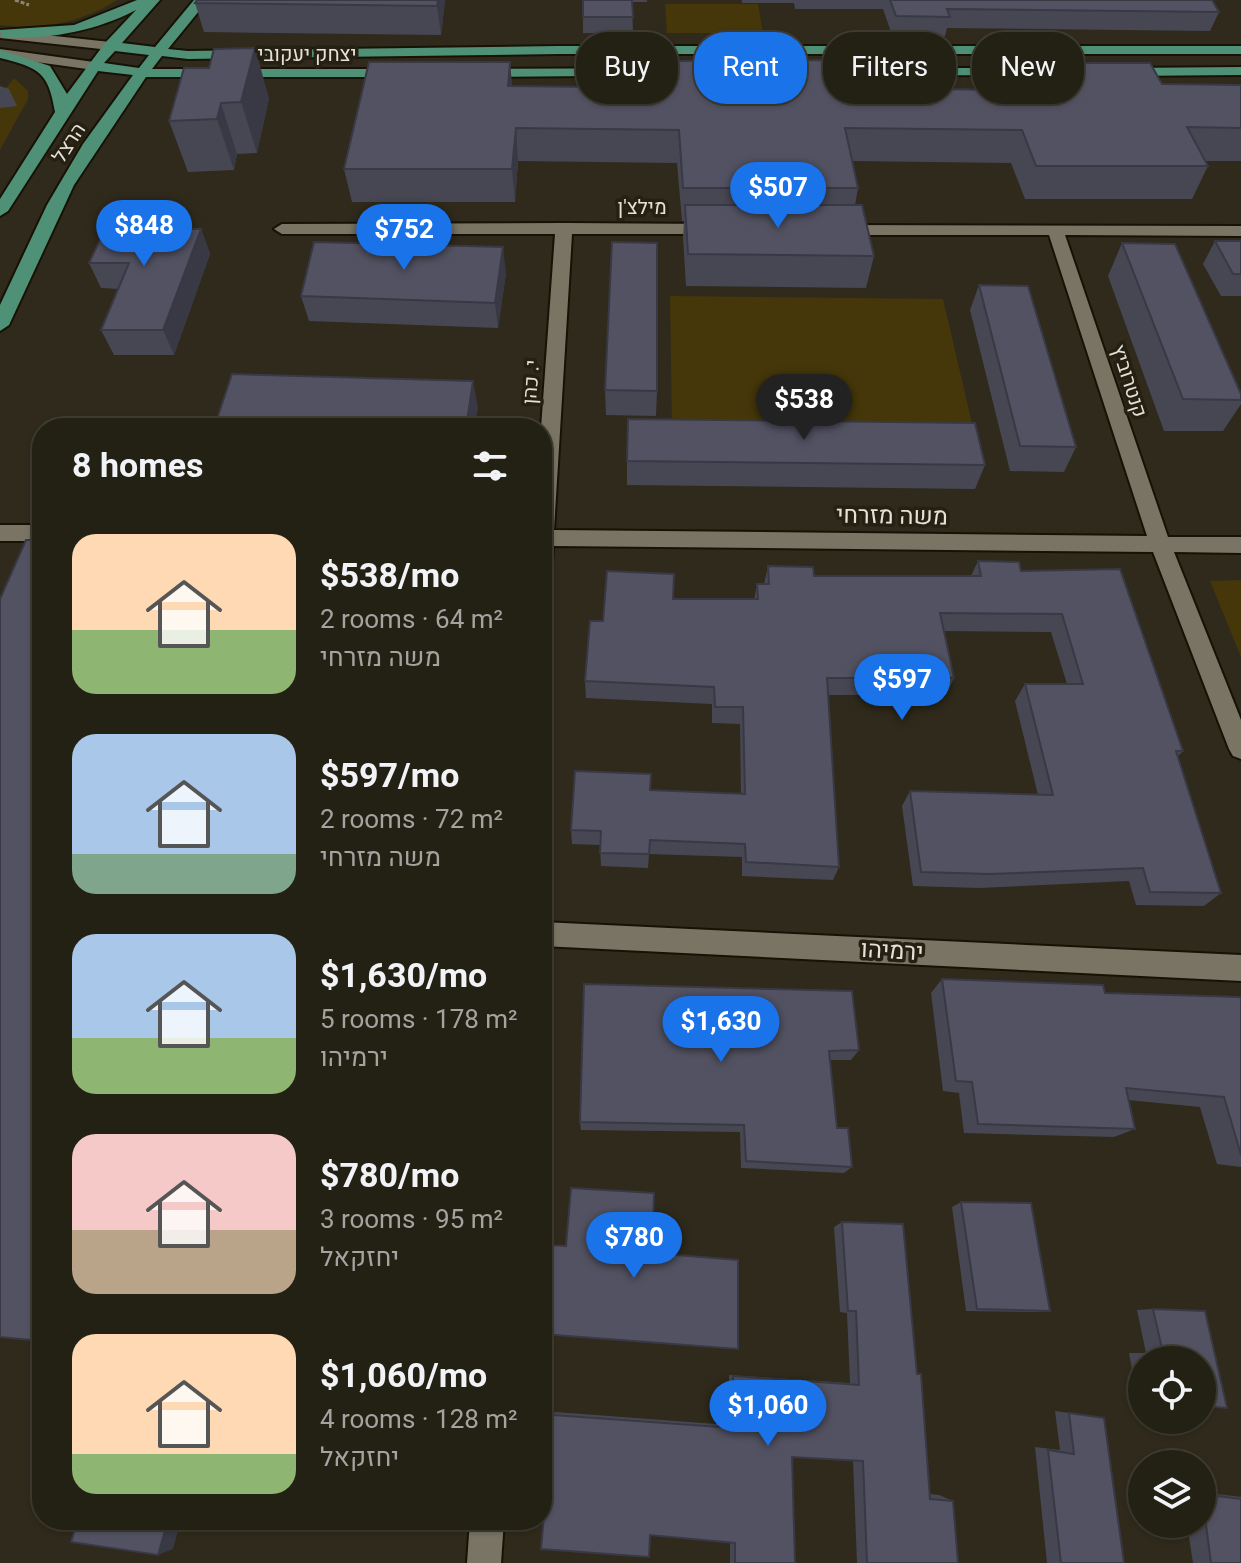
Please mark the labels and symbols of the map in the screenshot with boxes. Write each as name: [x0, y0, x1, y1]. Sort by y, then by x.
street label: יצחק יעקובי: [257, 40, 357, 69]
street label: הרצל: [45, 117, 93, 169]
pin: $507: [731, 162, 825, 230]
street label: מילצ'ן: [617, 193, 667, 222]
pin: $848: [97, 200, 191, 268]
pin: $752: [357, 204, 451, 272]
street label: קנטרוביץ: [1104, 341, 1154, 421]
street label: י. כהן: [515, 359, 547, 405]
pin: $538: [757, 374, 851, 442]
street label: משה מזרחי: [836, 498, 948, 534]
pin: $597: [855, 654, 949, 722]
street label: ירמיהו: [860, 932, 924, 970]
pin: $1,630: [656, 996, 786, 1064]
pin: $780: [587, 1212, 681, 1280]
pin: $1,060: [703, 1380, 833, 1448]

